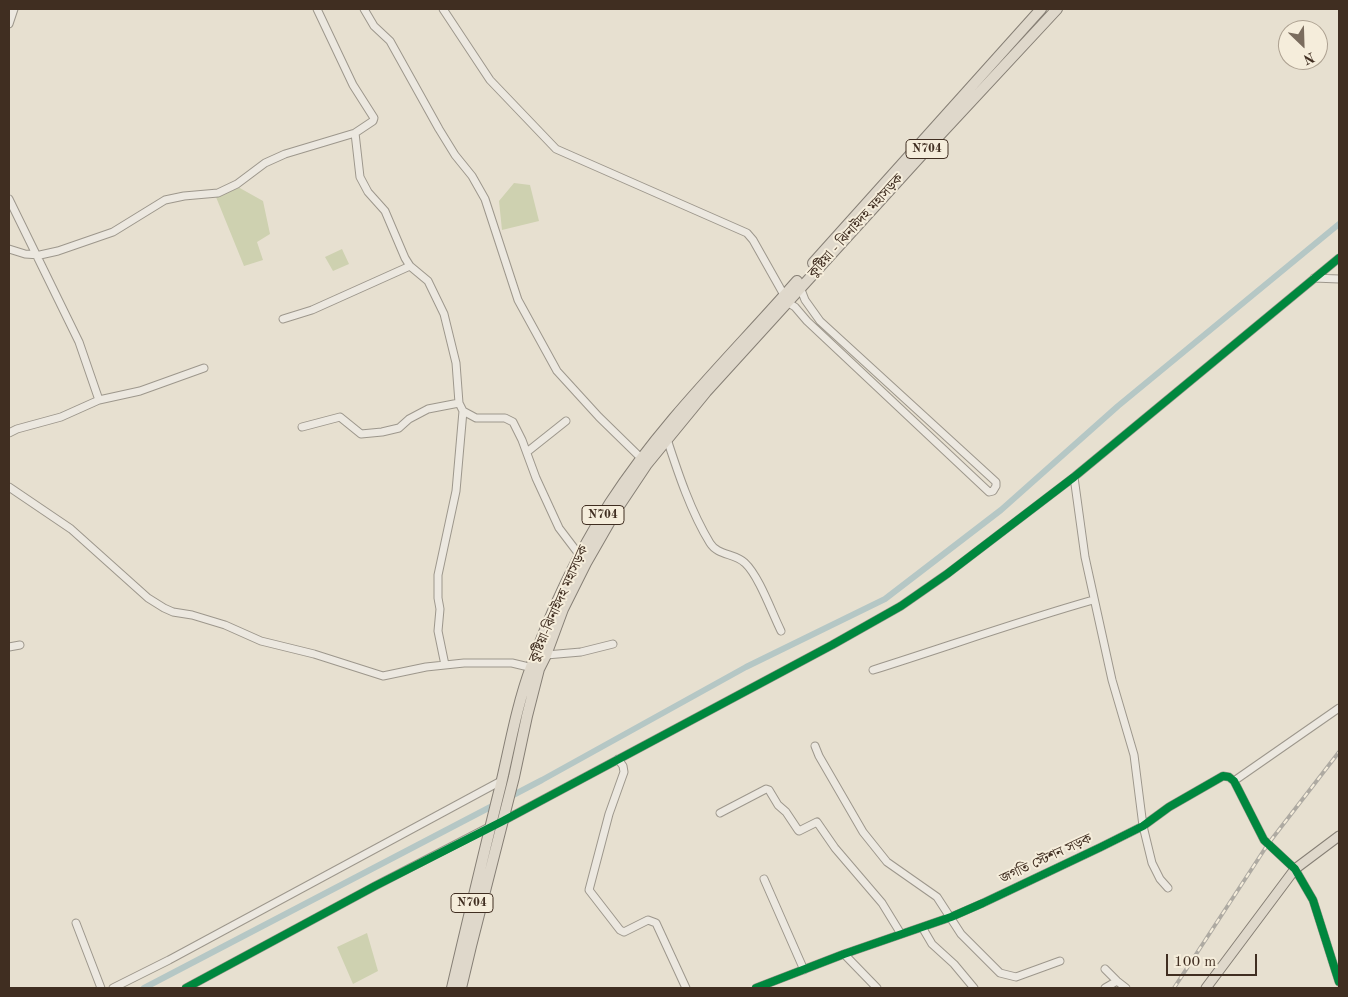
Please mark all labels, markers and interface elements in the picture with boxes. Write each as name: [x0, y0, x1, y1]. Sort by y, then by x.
north arrow: [1278, 20, 1328, 70]
text: N: [1301, 49, 1316, 66]
road number: N704: [906, 140, 948, 158]
street label: কুষ্টিয়া - ঝিনাইদহ মহাসড়ক: [805, 171, 907, 281]
road number: N704: [582, 506, 624, 524]
street label: কুষ্টিয়া-ঝিনাইদহ মহাসড়ক: [526, 543, 592, 665]
street label: জগতি স্টেশন সড়ক: [997, 830, 1095, 888]
road number: N704: [451, 894, 493, 912]
scale bar: [1168, 944, 1259, 976]
text: 100 m: [1174, 955, 1216, 970]

